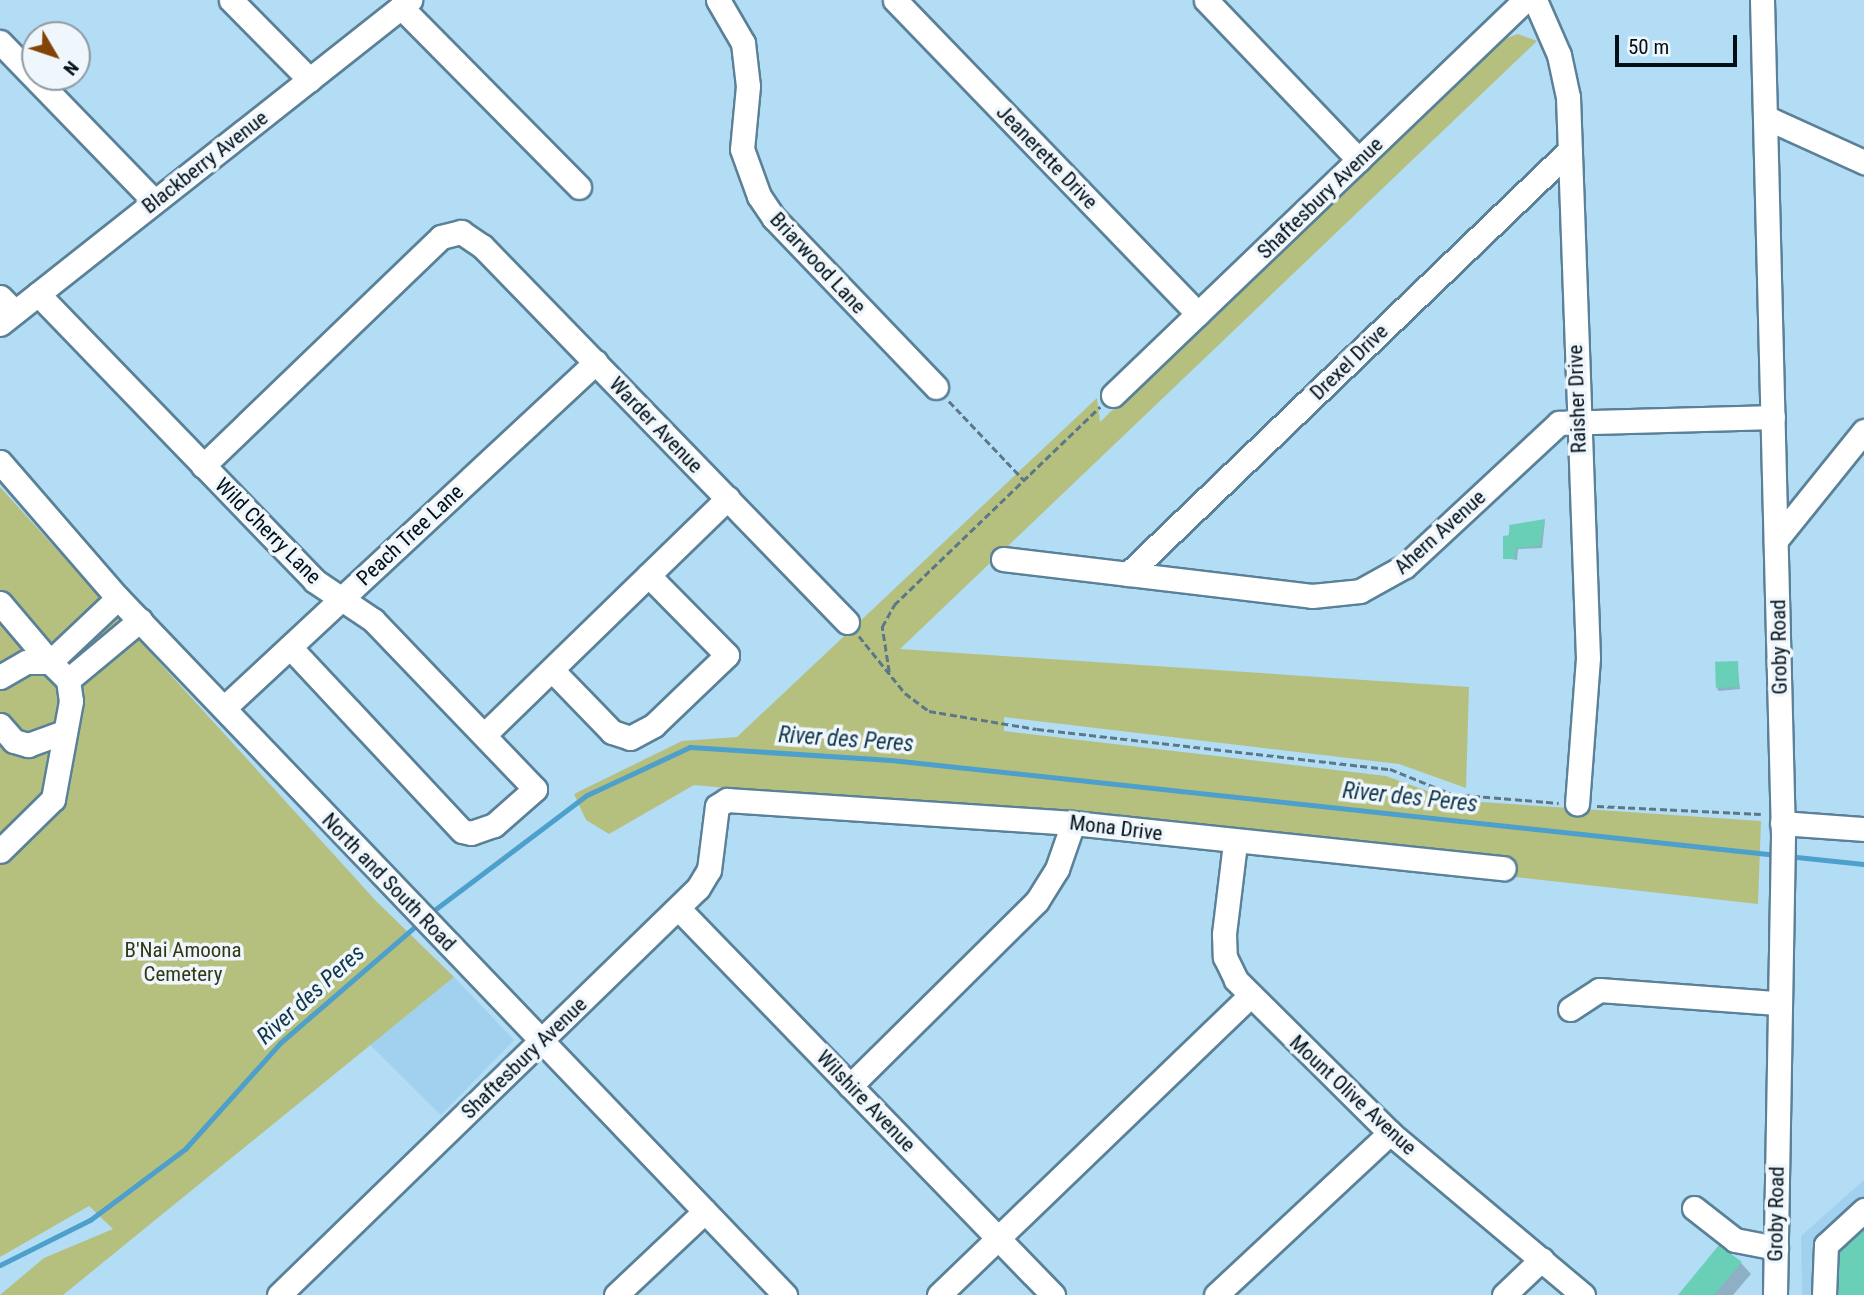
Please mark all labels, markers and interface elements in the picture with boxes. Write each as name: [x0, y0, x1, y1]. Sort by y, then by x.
north arrow: [21, 21, 91, 91]
scale bar: [1619, 21, 1742, 65]
text: 50 m: [1628, 35, 1669, 59]
text: N: [59, 57, 84, 80]
street label: Jeanerette Drive: [991, 100, 1103, 214]
street label: Blackberry Avenue: [137, 105, 273, 219]
street label: Shaftesbury Avenue: [1252, 132, 1388, 264]
street label: Briarwood Lane: [765, 207, 871, 319]
street label: Drexel Drive: [1305, 319, 1393, 405]
street label: Raisher Drive: [1563, 344, 1591, 454]
street label: Warder Avenue: [604, 372, 708, 478]
street label: Wild Cherry Lane: [210, 473, 326, 589]
street label: Peach Tree Lane: [351, 479, 469, 591]
street label: Ahern Avenue: [1389, 485, 1491, 579]
street label: Groby Road: [1766, 599, 1792, 695]
water label: River des Peres: [777, 722, 915, 758]
water label: River des Peres: [1341, 777, 1479, 819]
street label: North and South Road: [317, 808, 461, 956]
street label: Mona Drive: [1068, 810, 1164, 846]
park label: B'Nai Amoona Cemetery: [124, 937, 242, 987]
water label: River des Peres: [251, 939, 371, 1051]
street label: Shaftesbury Avenue: [456, 992, 592, 1124]
street label: Mount Olive Avenue: [1284, 1030, 1422, 1160]
street label: Wilshire Avenue: [811, 1045, 921, 1157]
street label: Groby Road: [1763, 1166, 1789, 1262]

